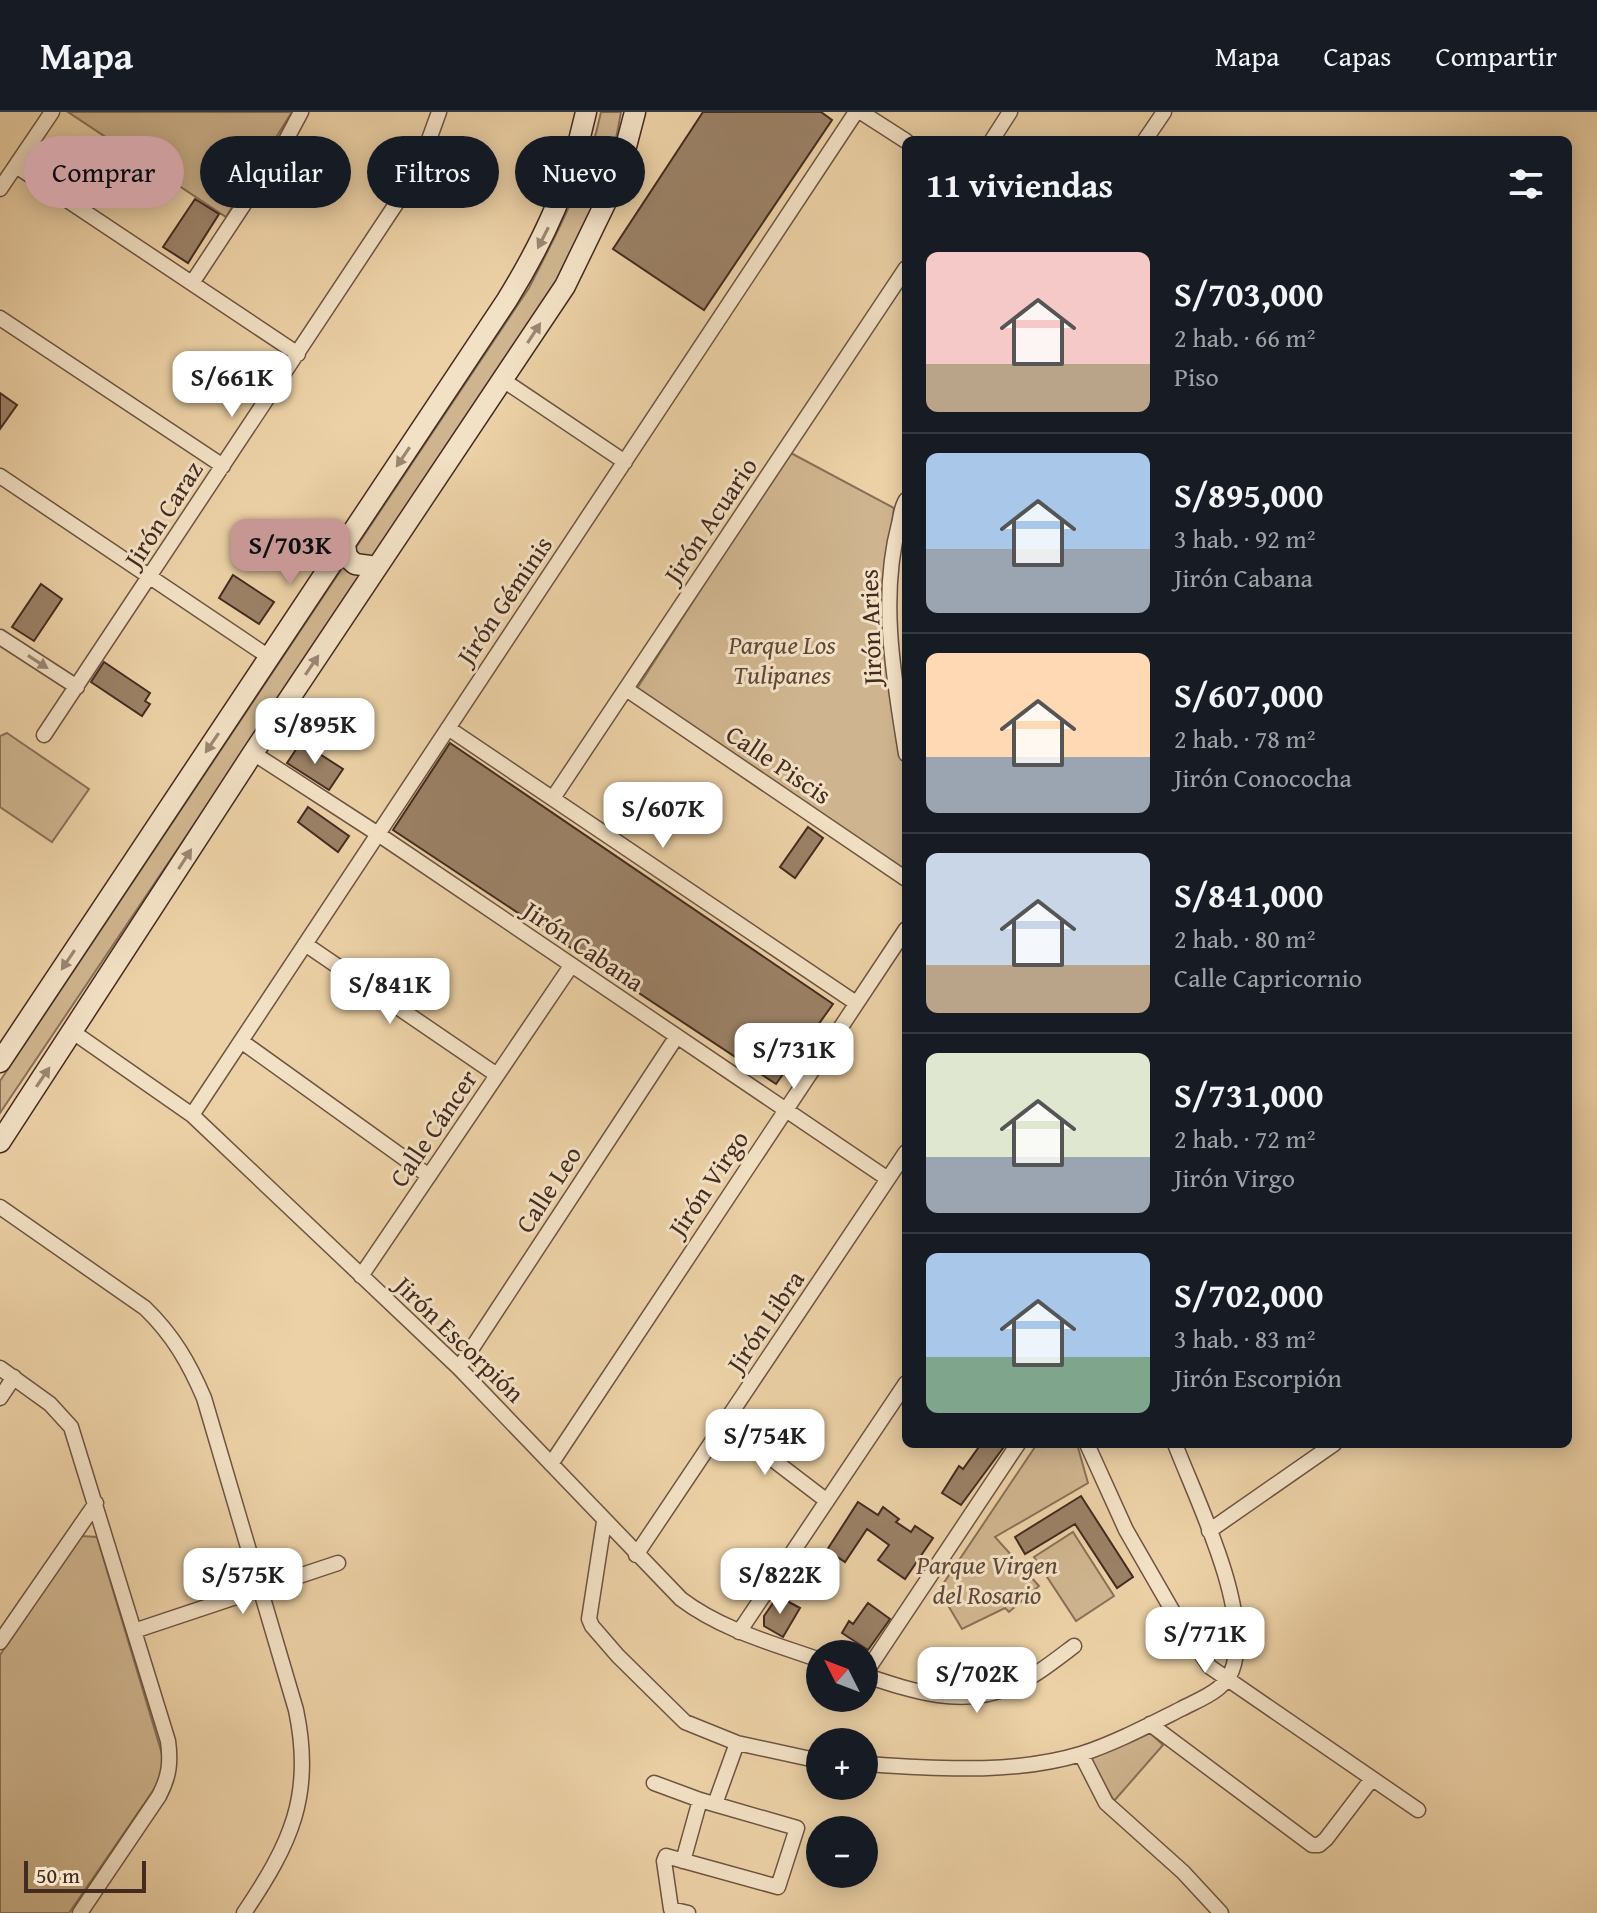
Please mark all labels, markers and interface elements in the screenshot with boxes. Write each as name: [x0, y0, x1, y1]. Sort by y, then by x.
text: Mapa: [40, 27, 133, 83]
text: Mapa: [1215, 35, 1280, 76]
text: Capas: [1324, 35, 1391, 76]
text: Compartir: [1435, 35, 1557, 76]
chip: Comprar: [24, 136, 184, 208]
chip: Alquilar: [200, 136, 351, 208]
chip: Filtros: [367, 136, 499, 208]
chip: Nuevo: [515, 136, 645, 208]
text: 11 viviendas: [926, 160, 1113, 209]
icon: filters: [1504, 162, 1548, 206]
one-way arrow: [536, 227, 549, 250]
text: S/703,000: [1174, 269, 1323, 318]
icon: home: [990, 284, 1086, 380]
text: 2 hab. · 66 m²: [1174, 318, 1315, 357]
one-way arrow: [527, 322, 541, 344]
pin: S/661K: [167, 351, 297, 419]
text: S/661K: [191, 357, 273, 396]
text: Piso: [1174, 357, 1219, 396]
one-way arrow: [396, 446, 410, 468]
street label: Jirón Acuario: [652, 449, 767, 593]
street label: Jirón Caraz: [112, 453, 212, 578]
text: S/895,000: [1174, 470, 1323, 519]
icon: home: [990, 485, 1086, 581]
pin: S/703K: [225, 519, 355, 587]
text: 3 hab. · 92 m²: [1174, 519, 1315, 558]
text: S/703K: [249, 525, 331, 564]
street label: Jirón Géminis: [445, 528, 562, 675]
text: Jirón Cabana: [1174, 558, 1313, 597]
street label: Jirón Aries: [848, 568, 892, 689]
park label: Parque Los Tulipanes: [727, 625, 836, 694]
one-way arrow: [28, 654, 49, 669]
one-way arrow: [304, 655, 319, 676]
text: S/607,000: [1174, 670, 1323, 719]
icon: home: [990, 685, 1086, 781]
pin: S/895K: [250, 698, 380, 766]
text: S/895K: [274, 704, 356, 743]
street label: Calle Piscis: [718, 714, 840, 814]
text: 2 hab. · 78 m²: [1174, 719, 1315, 758]
one-way arrow: [205, 732, 219, 754]
text: Jirón Conococha: [1174, 758, 1352, 797]
pin: S/607K: [598, 782, 728, 850]
text: S/607K: [622, 788, 704, 827]
one-way arrow: [177, 848, 191, 870]
text: S/841,000: [1174, 870, 1323, 919]
icon: home: [990, 885, 1086, 981]
street label: Jirón Cabana: [513, 889, 653, 1001]
text: 2 hab. · 80 m²: [1174, 919, 1315, 958]
one-way arrow: [61, 949, 76, 971]
pin: S/841K: [325, 958, 455, 1026]
text: Calle Capricornio: [1174, 958, 1362, 997]
text: S/841K: [349, 964, 431, 1003]
pin: S/731K: [729, 1023, 859, 1091]
text: S/731K: [753, 1029, 835, 1068]
street label: Calle Cáncer: [379, 1061, 487, 1195]
one-way arrow: [36, 1067, 51, 1088]
text: S/731,000: [1174, 1070, 1323, 1119]
icon: home: [990, 1085, 1086, 1181]
text: 2 hab. · 72 m²: [1174, 1119, 1315, 1158]
street label: Jirón Virgo: [656, 1122, 758, 1247]
street label: Calle Leo: [505, 1138, 591, 1240]
text: Jirón Virgo: [1174, 1158, 1295, 1197]
street label: Jirón Libra: [715, 1261, 814, 1382]
street label: Jirón Escorpión: [384, 1265, 534, 1412]
text: S/702,000: [1174, 1270, 1323, 1319]
icon: home: [990, 1285, 1086, 1381]
text: 3 hab. · 83 m²: [1174, 1319, 1315, 1358]
text: Jirón Escorpión: [1174, 1358, 1342, 1397]
pin: S/754K: [700, 1409, 830, 1477]
text: S/754K: [724, 1415, 806, 1454]
park label: Parque Virgen del Rosario: [915, 1545, 1058, 1614]
pin: S/575K: [178, 1548, 308, 1616]
pin: S/822K: [715, 1548, 845, 1616]
text: S/575K: [202, 1554, 284, 1593]
text: S/822K: [739, 1554, 821, 1593]
pin: S/771K: [1140, 1607, 1270, 1675]
text: S/771K: [1164, 1613, 1246, 1652]
north arrow: [806, 1640, 878, 1712]
map controls: [806, 1640, 878, 1888]
pin: S/702K: [912, 1647, 1042, 1715]
text: S/702K: [936, 1653, 1018, 1692]
button: +: [806, 1728, 878, 1800]
button: −: [806, 1816, 878, 1888]
scale bar: [24, 1857, 146, 1893]
text: 50 m: [36, 1859, 80, 1891]

